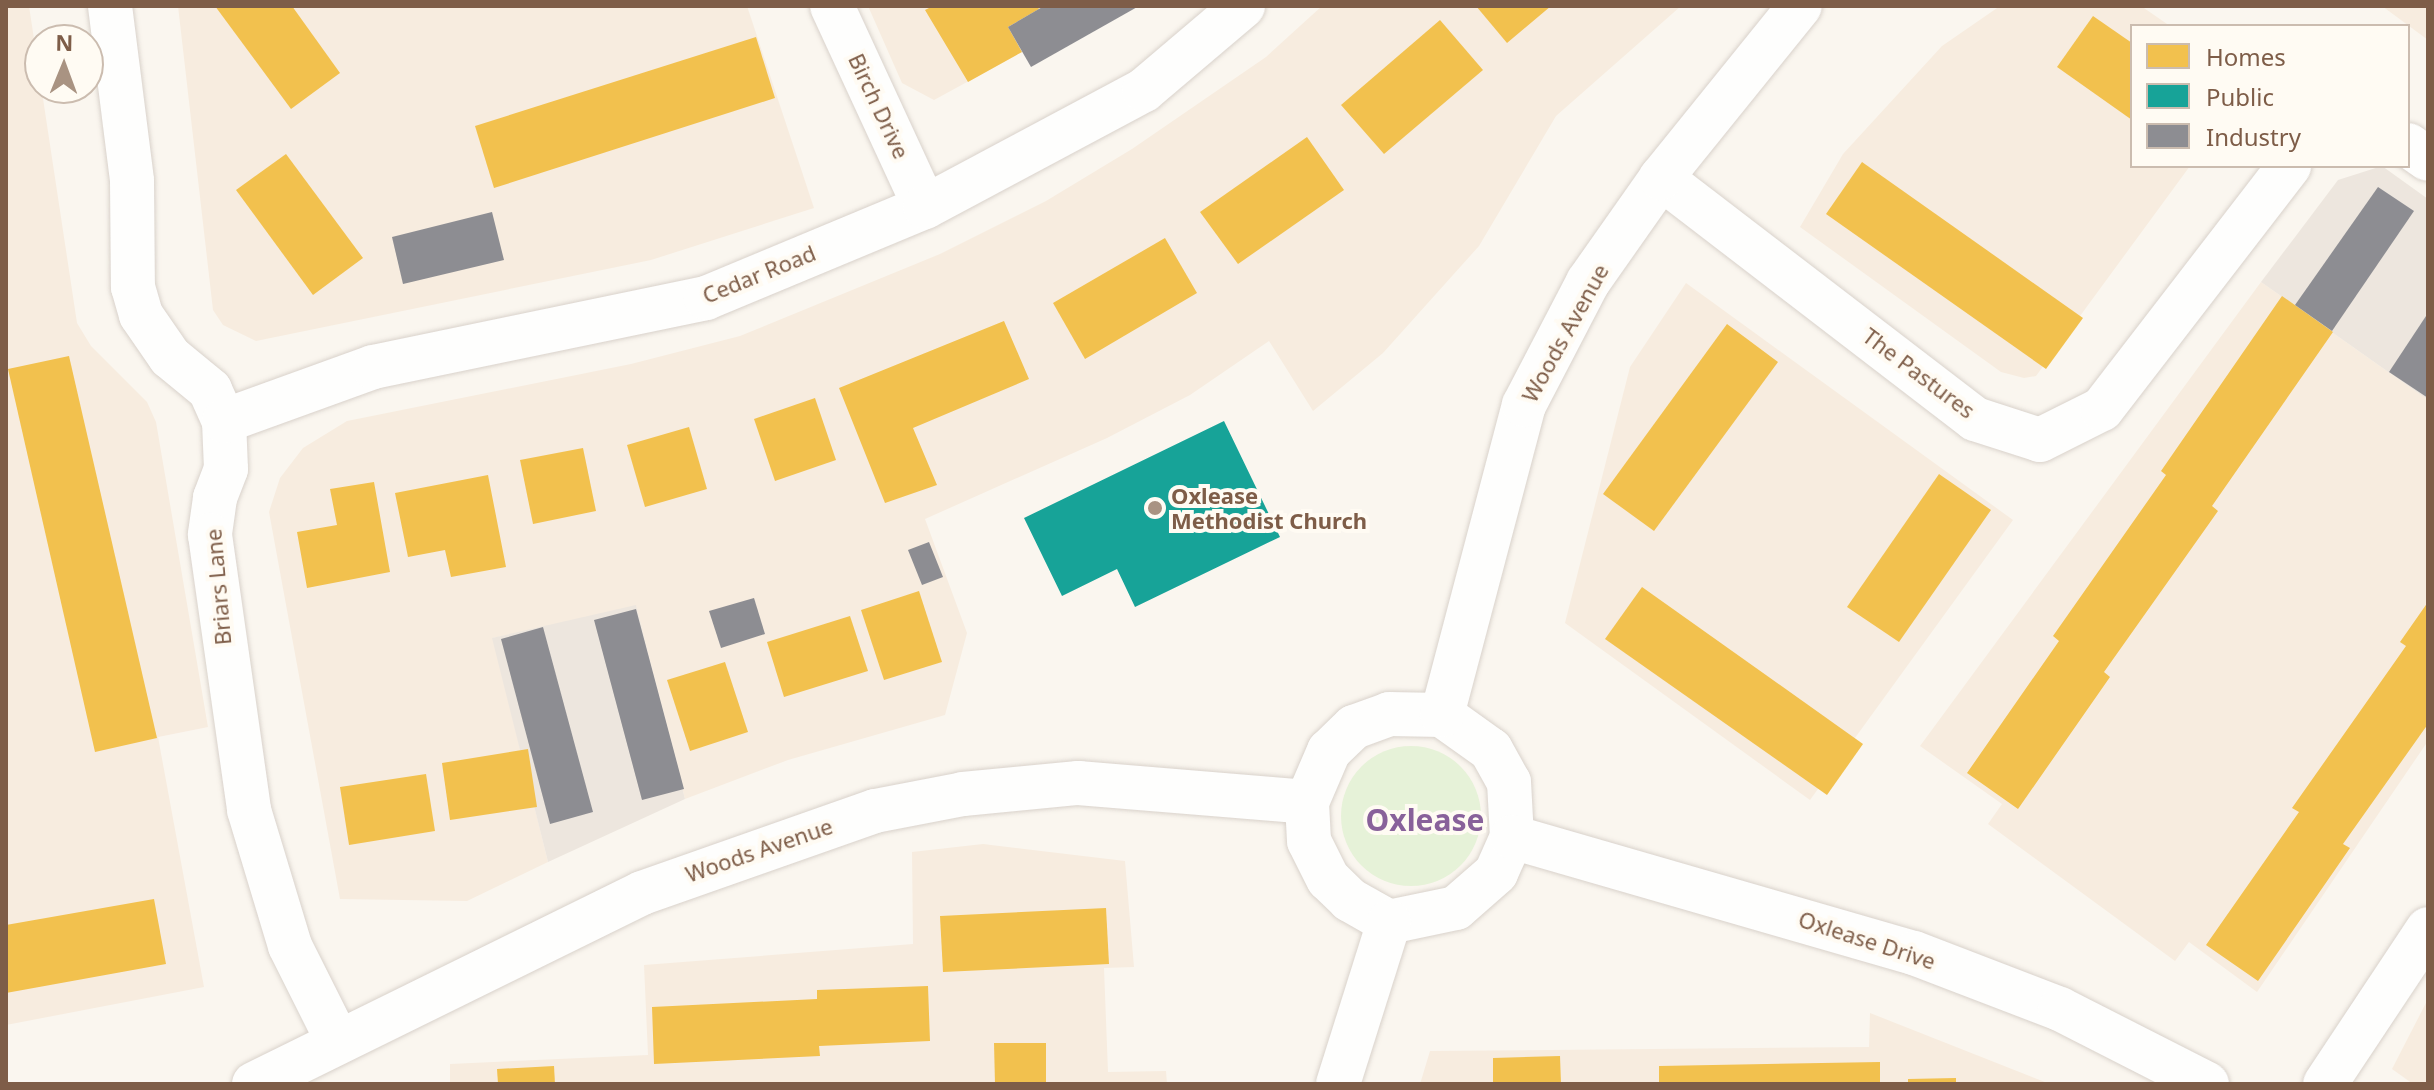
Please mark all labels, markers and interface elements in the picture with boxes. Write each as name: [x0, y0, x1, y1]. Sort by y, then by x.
north arrow: [24, 24, 104, 104]
legend: [2130, 24, 2410, 168]
text: N: [55, 27, 74, 57]
text: Homes: [2206, 40, 2286, 73]
street label: Birch Drive: [843, 49, 915, 163]
text: Public: [2206, 80, 2274, 113]
text: Industry: [2206, 120, 2301, 153]
street label: Cedar Road: [698, 239, 820, 309]
street label: Woods Avenue: [1516, 259, 1614, 407]
street label: The Pastures: [1858, 322, 1980, 424]
place label: Oxlease Methodist Church: [1171, 482, 1367, 534]
marker: Oxlease Methodist Church: [1146, 499, 1164, 517]
street label: Briars Lane: [200, 528, 236, 646]
district label: Oxlease: [1366, 802, 1484, 838]
street label: Woods Avenue: [682, 813, 836, 887]
street label: Oxlease Drive: [1795, 905, 1939, 975]

